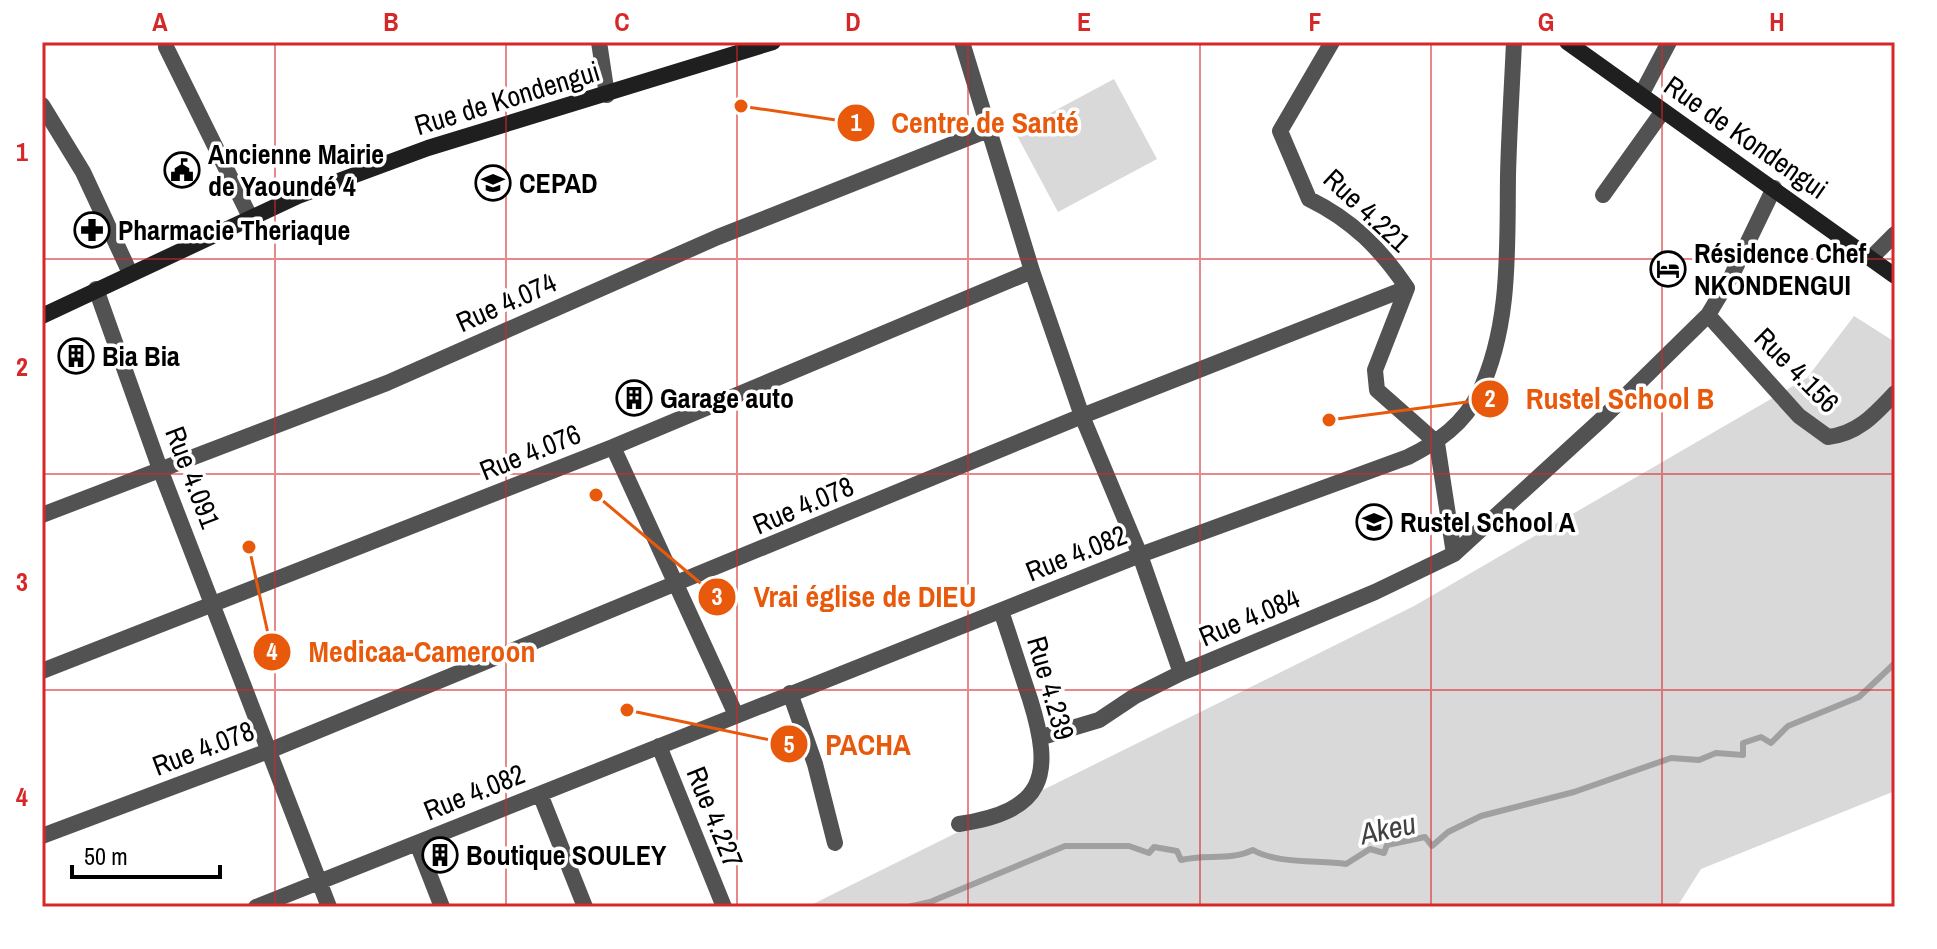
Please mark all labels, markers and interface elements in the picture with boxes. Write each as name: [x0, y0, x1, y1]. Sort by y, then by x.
text: A: [152, 4, 168, 39]
text: B: [383, 4, 399, 39]
text: C: [614, 4, 630, 39]
text: D: [845, 4, 861, 39]
text: E: [1077, 4, 1091, 39]
text: F: [1308, 4, 1322, 39]
text: G: [1538, 4, 1554, 39]
text: H: [1769, 4, 1785, 39]
street label: Rue de Kondengui: [410, 52, 604, 144]
street label: Rue de Kondengui: [1657, 67, 1835, 207]
callout: Centre de Santé: [836, 96, 1095, 150]
text: Centre de Santé: [891, 102, 1079, 142]
text: 1: [851, 106, 862, 138]
text: 1: [16, 134, 28, 169]
place label: Ancienne Mairie de Yaoundé 4: [208, 135, 384, 205]
public building icon: Ancienne Mairie de Yaoundé 4: [163, 151, 201, 189]
street label: Rue 4.221: [1315, 160, 1419, 260]
school or university icon: CEPAD: [474, 164, 512, 202]
place label: CEPAD: [519, 164, 598, 202]
pharmacy icon: Pharmacie Theriaque: [73, 211, 111, 249]
place label: Pharmacie Theriaque: [118, 211, 350, 249]
place label: Résidence Chef NKONDENGUI: [1694, 234, 1867, 304]
hotel icon: Résidence Chef NKONDENGUI: [1649, 250, 1687, 288]
street label: Rue 4.074: [450, 263, 562, 341]
street label: Rue 4.156: [1746, 319, 1848, 421]
building icon: Bia Bia: [57, 337, 95, 375]
place label: Bia Bia: [102, 337, 180, 375]
text: 2: [16, 349, 28, 384]
callout: Rustel School B: [1470, 372, 1730, 426]
text: Rustel School B: [1526, 378, 1714, 418]
building icon: Garage auto: [615, 379, 653, 417]
place label: Garage auto: [660, 379, 794, 417]
text: 2: [1485, 382, 1496, 414]
street label: Rue 4.076: [474, 415, 586, 489]
street label: Rue 4.091: [156, 421, 230, 533]
street label: Rue 4.078: [747, 467, 859, 543]
school or university icon: Rustel School A: [1355, 503, 1393, 541]
place label: Rustel School A: [1400, 503, 1576, 541]
street label: Rue 4.082: [1020, 516, 1132, 590]
text: 3: [16, 564, 28, 599]
callout: Vrai église de DIEU: [697, 570, 992, 624]
text: Vrai église de DIEU: [754, 576, 976, 616]
street label: Rue 4.084: [1193, 579, 1305, 655]
text: 3: [712, 580, 723, 612]
callout: Medicaa-Cameroon: [252, 625, 551, 679]
text: Medicaa-Cameroon: [309, 631, 535, 671]
street label: Rue 4.239: [1018, 632, 1084, 744]
text: 4: [267, 635, 278, 667]
street label: Rue 4.078: [147, 711, 259, 785]
callout: PACHA: [769, 717, 927, 771]
text: PACHA: [825, 724, 911, 764]
text: 5: [784, 728, 795, 760]
street label: Rue 4.082: [418, 755, 530, 829]
street label: Rue 4.227: [678, 761, 752, 873]
text: 4: [16, 779, 28, 814]
water label: Akeu: [1354, 803, 1420, 854]
scale bar: [72, 829, 220, 879]
building icon: Boutique SOULEY: [421, 836, 459, 874]
place label: Boutique SOULEY: [466, 836, 667, 874]
text: 50 m: [84, 840, 128, 872]

